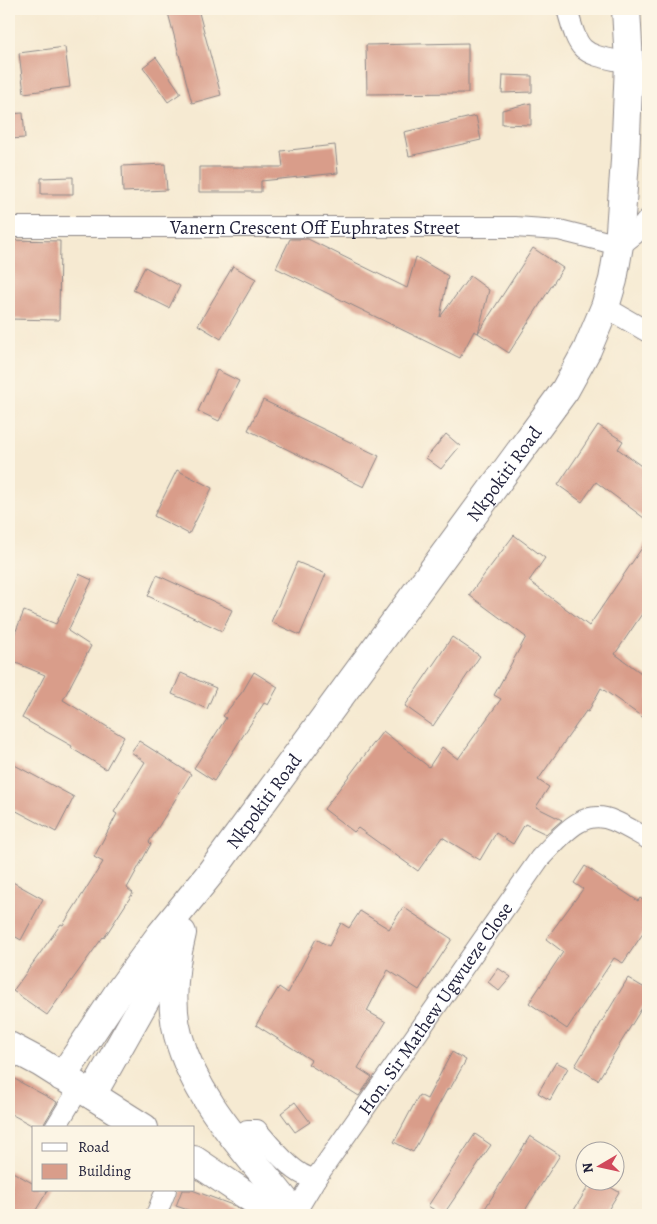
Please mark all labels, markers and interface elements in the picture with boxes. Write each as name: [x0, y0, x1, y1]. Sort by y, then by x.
street label: Vanern Crescent Off Euphrates Street: [169, 215, 460, 241]
street label: Nkpokiti Road: [461, 420, 549, 527]
street label: Nkpokiti Road: [220, 748, 308, 854]
street label: Hon. Sir Mathew Ugwueze Close: [352, 897, 519, 1120]
legend: [32, 1126, 195, 1192]
text: Road: [78, 1137, 110, 1157]
north arrow: [574, 1142, 624, 1192]
text: Building: [78, 1161, 131, 1181]
text: N: [577, 1161, 598, 1174]

